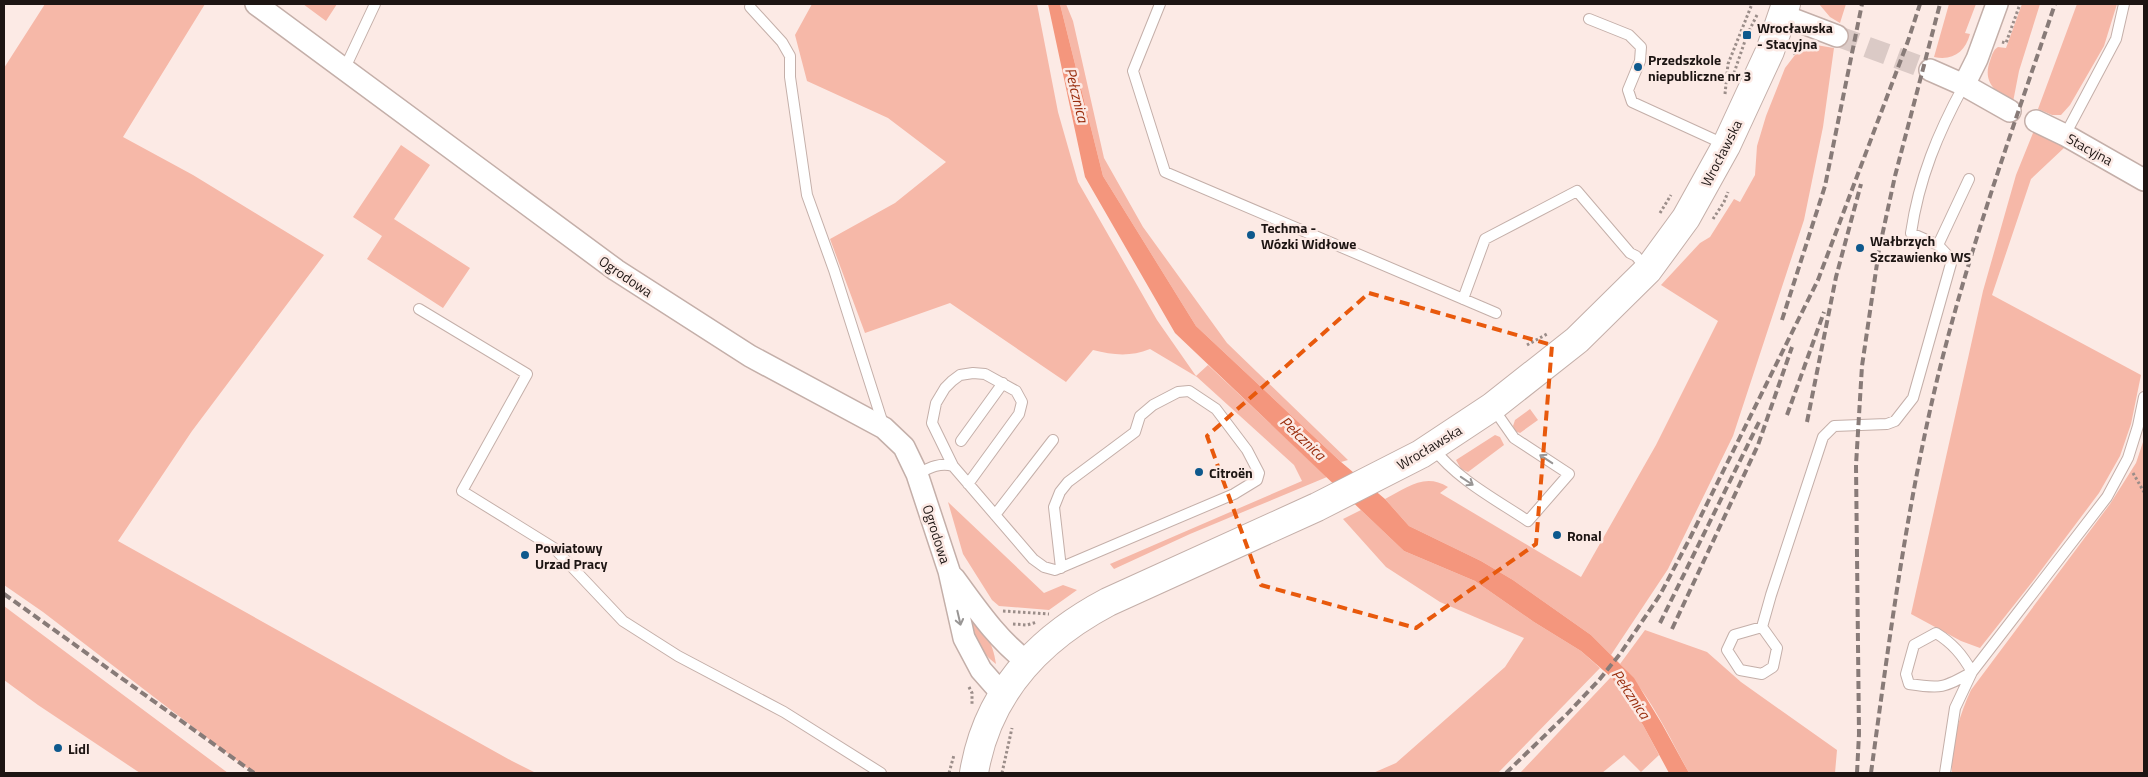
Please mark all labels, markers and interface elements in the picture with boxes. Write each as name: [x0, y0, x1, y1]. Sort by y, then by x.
place label: Wrocławska - Stacyjna: [1757, 17, 1833, 54]
marker: Wrocławska - Stacyjna: [1741, 29, 1753, 41]
place label: Przedszkole niepubliczne nr 3: [1648, 49, 1751, 86]
marker: Przedszkole niepubliczne nr 3: [1632, 61, 1644, 73]
water label: Pełcznica: [1059, 65, 1095, 126]
street label: Wrocławska: [1695, 116, 1747, 190]
street label: Stacyjna: [2063, 128, 2117, 170]
place label: Techma - Wózki Widłowe: [1261, 217, 1357, 254]
marker: Techma - Wózki Widłowe: [1245, 229, 1257, 241]
place label: Wałbrzych Szczawienko WS: [1870, 230, 1972, 267]
marker: Wałbrzych Szczawienko WS: [1854, 242, 1866, 254]
street label: Ogrodowa: [595, 250, 657, 302]
water label: Pełcznica: [1275, 411, 1332, 466]
street label: Wrocławska: [1392, 419, 1466, 475]
one-way arrow: [1540, 454, 1554, 464]
place label: Citroën: [1209, 462, 1253, 483]
marker: Citroën: [1193, 466, 1205, 478]
one-way arrow: [1460, 476, 1474, 486]
street label: Ogrodowa: [918, 502, 956, 566]
place label: Ronal: [1567, 525, 1602, 546]
marker: Ronal: [1551, 529, 1563, 541]
place label: Powiatowy Urzad Pracy: [535, 537, 607, 574]
marker: Powiatowy Urzad Pracy: [519, 549, 531, 561]
one-way arrow: [955, 610, 964, 626]
water label: Pełcznica: [1606, 665, 1657, 725]
place label: Lidl: [68, 738, 90, 759]
marker: Lidl: [52, 742, 64, 754]

